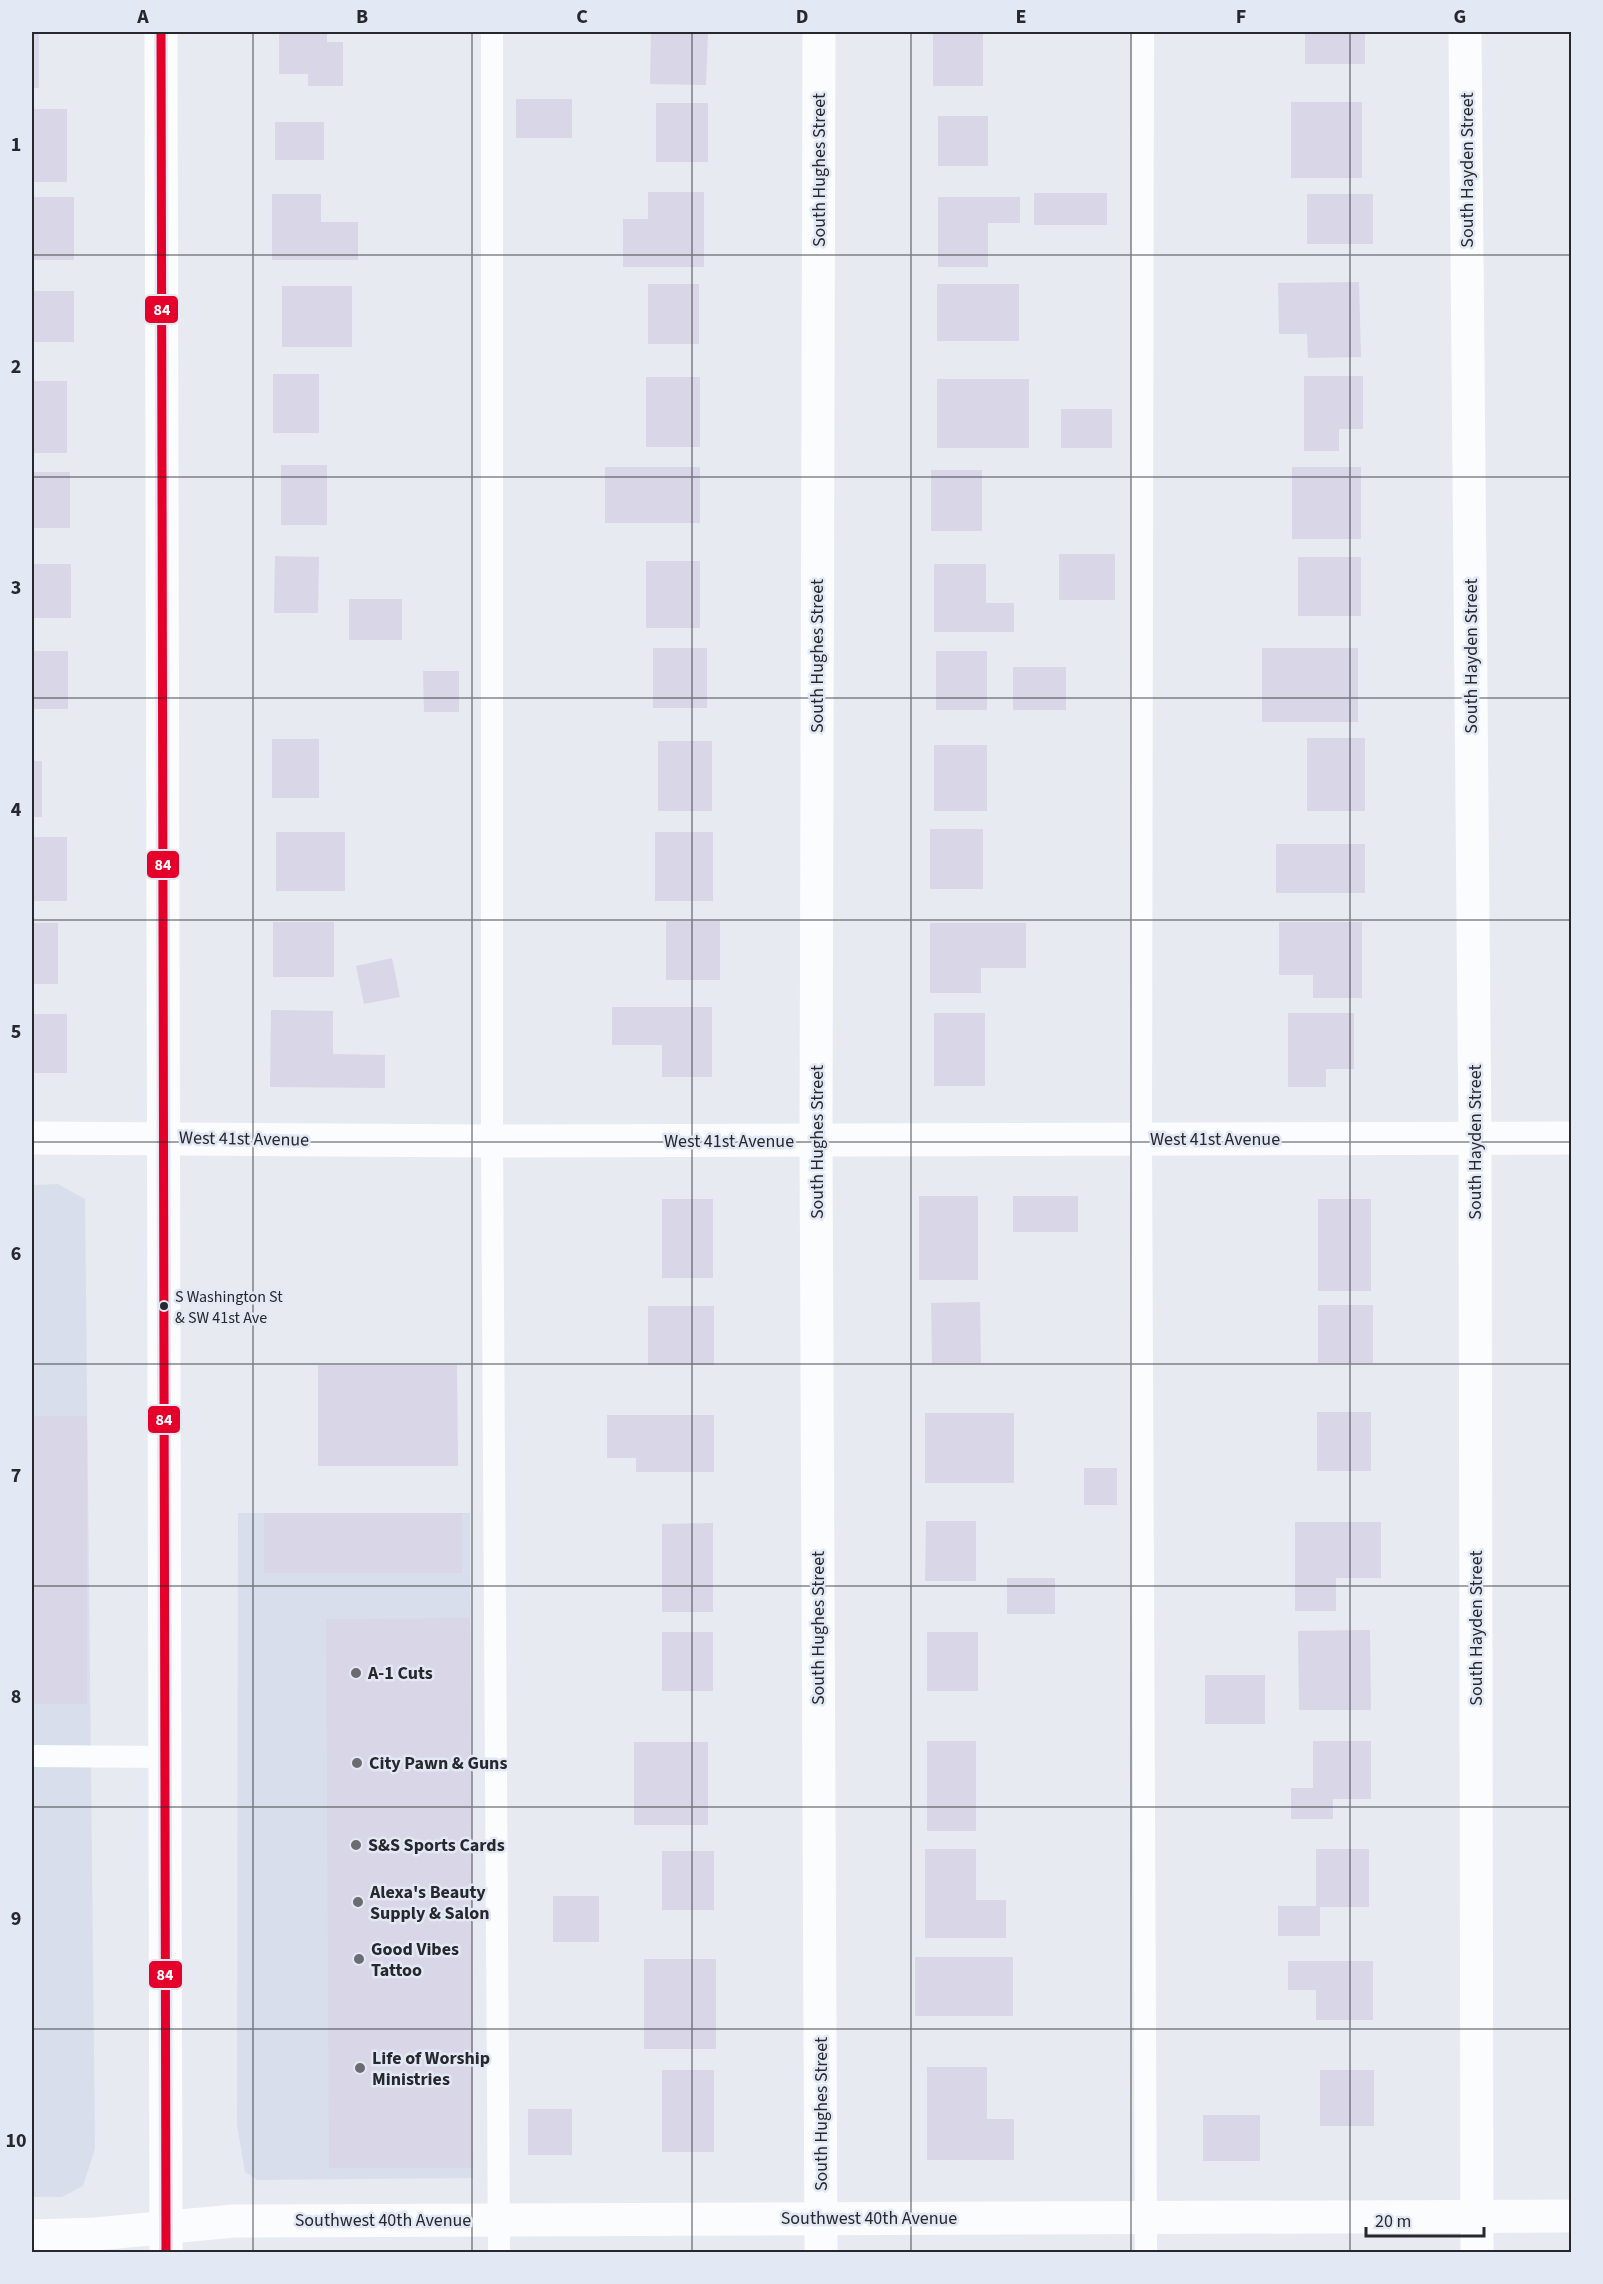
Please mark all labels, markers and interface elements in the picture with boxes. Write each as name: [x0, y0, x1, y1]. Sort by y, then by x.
text: A: [136, 3, 149, 31]
text: B: [356, 3, 368, 31]
text: C: [576, 3, 588, 31]
text: D: [796, 3, 808, 31]
text: E: [1016, 3, 1026, 31]
text: F: [1236, 3, 1246, 31]
text: G: [1454, 3, 1466, 31]
street label: South Hayden Street: [1455, 92, 1480, 248]
street label: South Hughes Street: [807, 93, 832, 247]
text: 1: [11, 131, 21, 159]
line badge: 84: [144, 295, 179, 324]
text: 84: [154, 299, 171, 321]
text: 2: [11, 353, 21, 381]
text: 3: [11, 574, 21, 602]
street label: South Hayden Street: [1459, 578, 1484, 734]
street label: South Hughes Street: [805, 579, 830, 733]
text: 4: [11, 796, 22, 824]
line badge: 84: [146, 850, 180, 879]
text: 84: [155, 854, 172, 876]
text: 5: [11, 1018, 21, 1046]
street label: South Hayden Street: [1463, 1064, 1488, 1220]
street label: South Hughes Street: [805, 1065, 830, 1219]
street label: West 41st Avenue: [179, 1125, 309, 1153]
street label: West 41st Avenue: [1150, 1127, 1280, 1152]
street label: West 41st Avenue: [664, 1129, 794, 1154]
text: 6: [11, 1240, 21, 1268]
place label: S Washington St & SW 41st Ave: [175, 1286, 283, 1329]
marker: S Washington St & SW 41st Ave: [158, 1300, 170, 1312]
line badge: 84: [147, 1405, 181, 1434]
text: 84: [156, 1409, 173, 1431]
text: 7: [11, 1462, 21, 1490]
street label: South Hayden Street: [1464, 1550, 1489, 1706]
street label: South Hughes Street: [806, 1551, 831, 1705]
place label: A-1 Cuts: [367, 1661, 433, 1686]
marker: A-1 Cuts: [349, 1666, 363, 1680]
text: 8: [11, 1683, 21, 1711]
place label: City Pawn & Guns: [369, 1751, 507, 1776]
marker: City Pawn & Guns: [350, 1756, 364, 1770]
place label: S&S Sports Cards: [368, 1833, 505, 1858]
marker: S&S Sports Cards: [349, 1838, 363, 1852]
place label: Alexa's Beauty Supply & Salon: [369, 1880, 490, 1926]
marker: Alexa's Beauty Supply & Salon: [351, 1895, 365, 1909]
text: 9: [11, 1905, 21, 1933]
place label: Good Vibes Tattoo: [371, 1937, 459, 1983]
marker: Good Vibes Tattoo: [352, 1952, 366, 1966]
line badge: 84: [148, 1960, 183, 1989]
text: 84: [157, 1964, 174, 1986]
street label: South Hughes Street: [809, 2037, 834, 2191]
place label: Life of Worship Ministries: [372, 2046, 490, 2092]
marker: Life of Worship Ministries: [353, 2061, 367, 2075]
text: 10: [5, 2127, 27, 2155]
scale bar: [1366, 2200, 1484, 2238]
street label: Southwest 40th Avenue: [781, 2206, 957, 2231]
street label: Southwest 40th Avenue: [295, 2208, 471, 2233]
text: 20 m: [1375, 2209, 1411, 2234]

